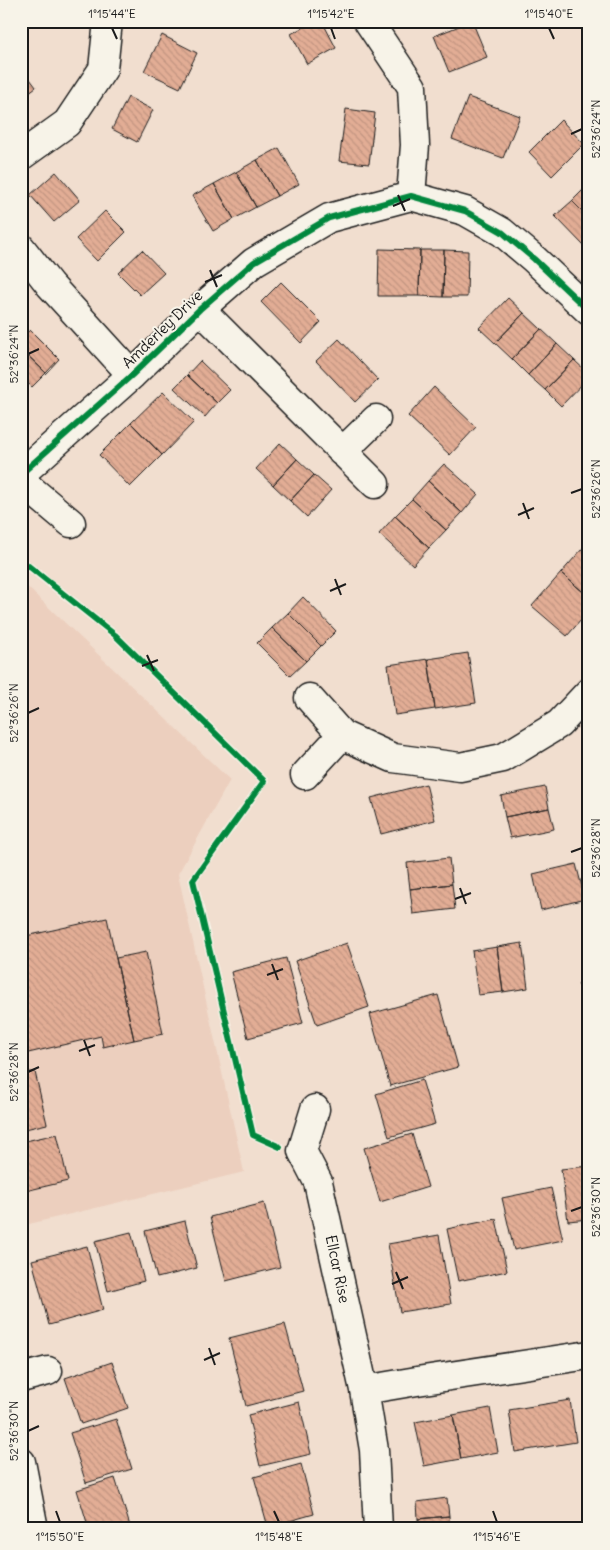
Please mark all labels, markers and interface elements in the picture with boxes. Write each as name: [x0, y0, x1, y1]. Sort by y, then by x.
text: 1°15'44"E: [88, 6, 136, 21]
text: 1°15'42"E: [307, 6, 355, 21]
text: 1°15'40"E: [525, 6, 573, 21]
text: 52°36'24"N: [588, 99, 603, 159]
street label: Amderley Drive: [118, 286, 206, 372]
text: 52°36'24"N: [6, 324, 21, 384]
text: 52°36'26"N: [588, 459, 603, 519]
text: 52°36'26"N: [6, 683, 21, 743]
text: 52°36'28"N: [588, 818, 603, 878]
text: 52°36'28"N: [6, 1042, 21, 1102]
text: 52°36'30"N: [588, 1177, 603, 1237]
street label: Ellcar Rise: [322, 1233, 354, 1305]
text: 52°36'30"N: [6, 1401, 21, 1461]
text: 1°15'50"E: [36, 1529, 84, 1544]
text: 1°15'48"E: [255, 1529, 303, 1544]
text: 1°15'46"E: [473, 1529, 521, 1544]

